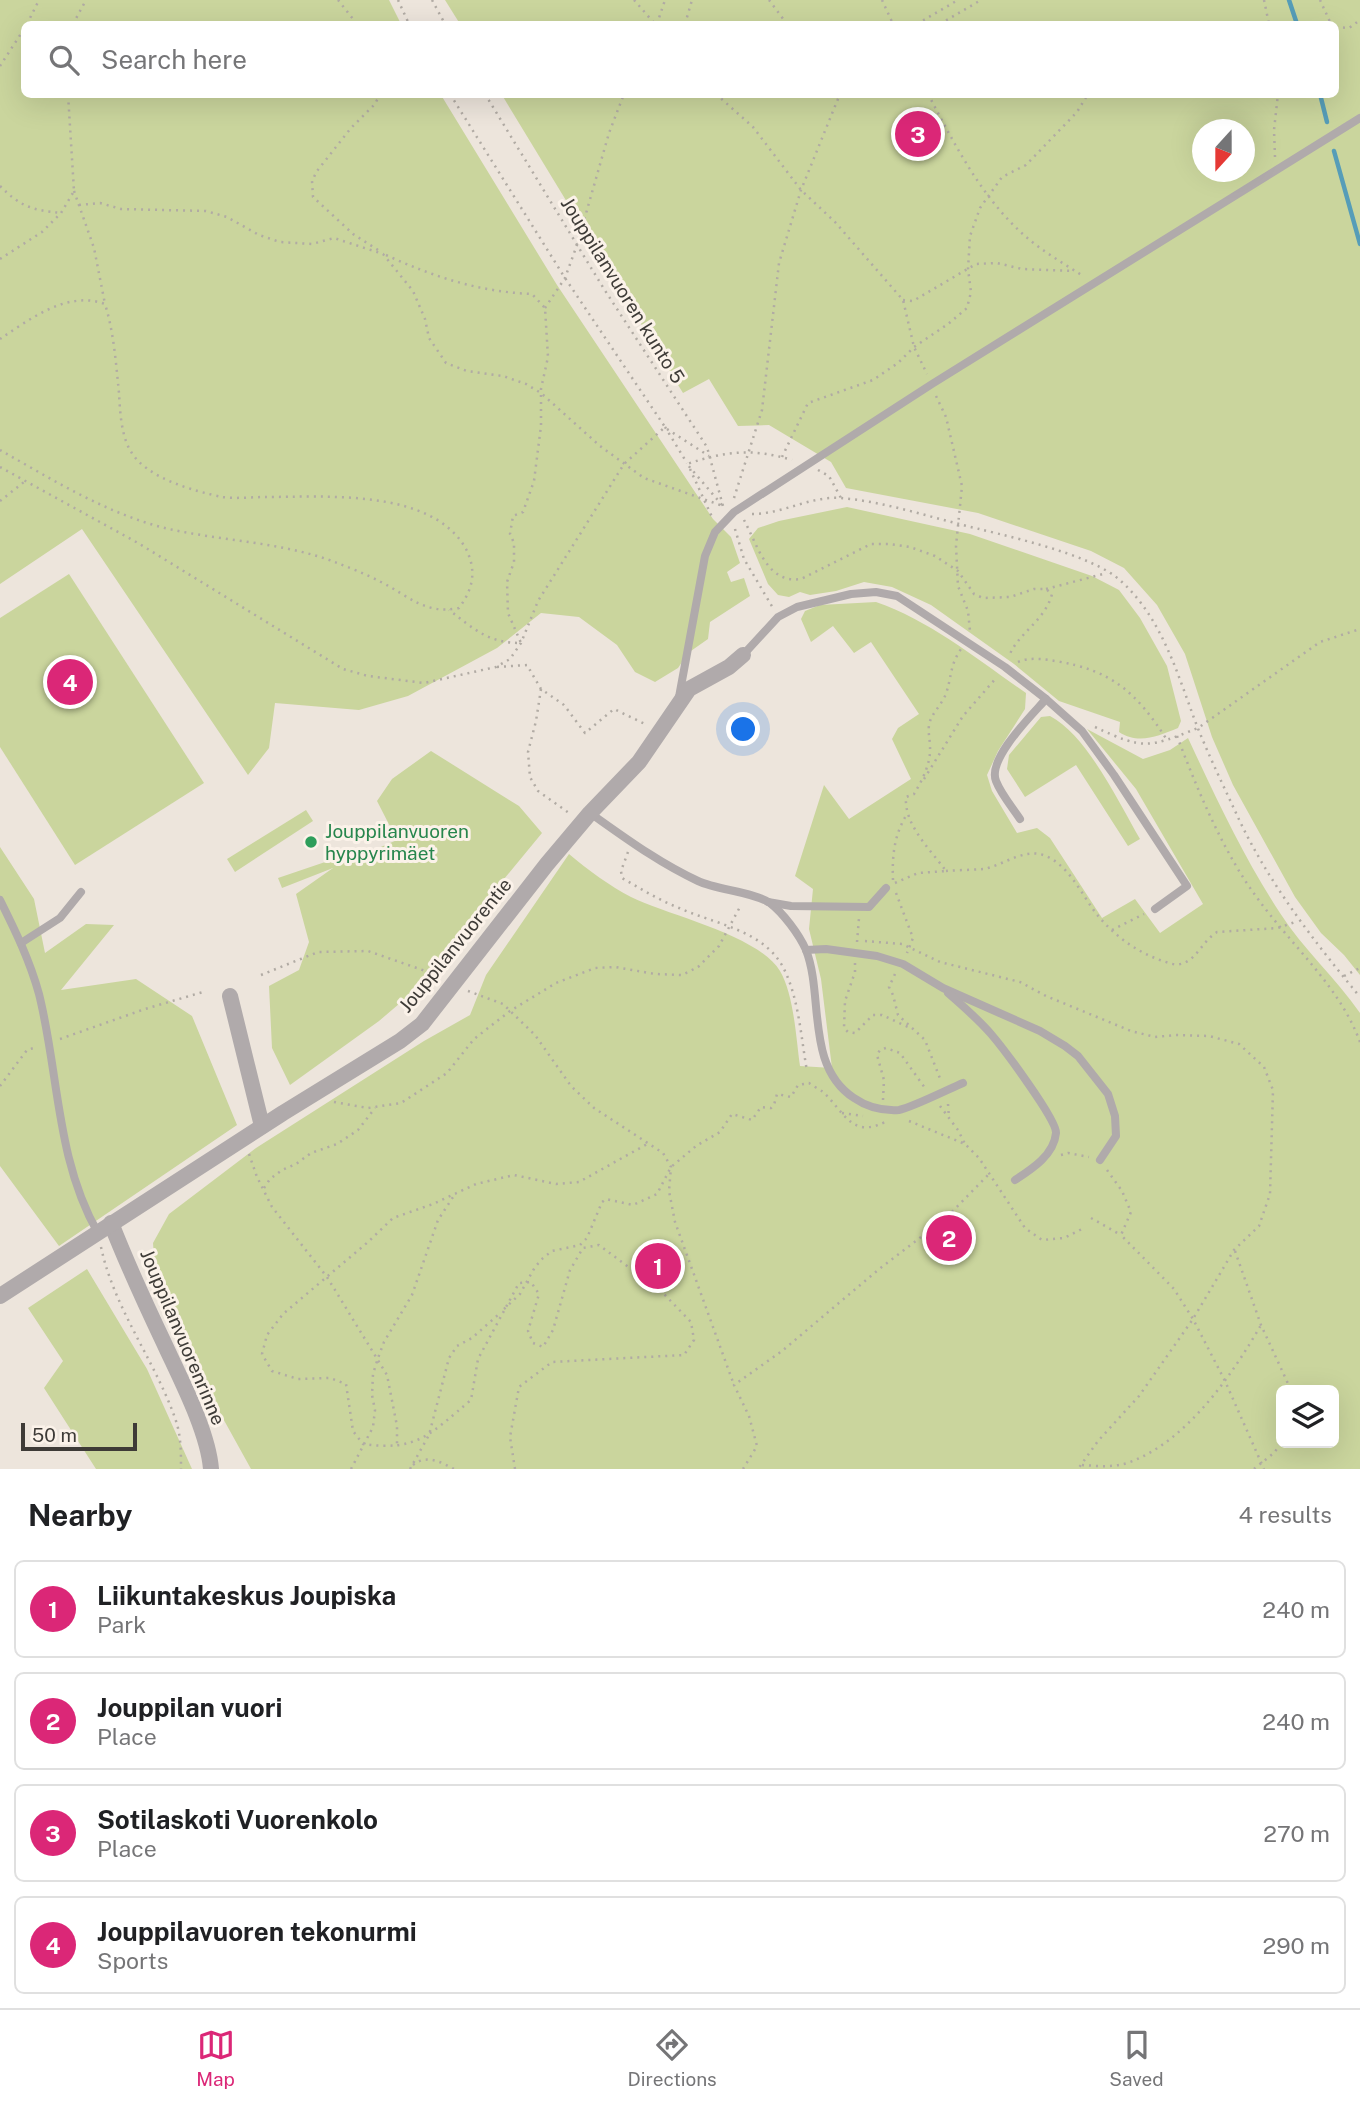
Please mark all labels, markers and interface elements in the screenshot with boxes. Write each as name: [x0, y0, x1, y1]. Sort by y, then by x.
search box: [21, 21, 1339, 98]
icon: search: [45, 41, 83, 79]
text: Search here: [101, 44, 247, 75]
pin: 3: [895, 108, 941, 160]
north arrow: [1192, 119, 1255, 182]
street label: Jouppilanvuoren kunto 5: [557, 193, 689, 387]
pin: 4: [47, 656, 93, 708]
your location: [726, 712, 760, 746]
place label: Jouppilanvuoren hyppyrimäet: [325, 820, 469, 864]
marker: Jouppilanvuoren hyppyrimäet: [303, 834, 319, 850]
street label: Jouppilanvuorentie: [394, 873, 516, 1017]
pin: 2: [926, 1212, 972, 1264]
pin: 1: [635, 1240, 681, 1292]
street label: Jouppilanvuorenrinne: [136, 1246, 230, 1428]
map controls: [1276, 1385, 1339, 1448]
button: layers: [1276, 1385, 1339, 1448]
scale bar: [21, 1420, 136, 1452]
text: 50 m: [32, 1424, 77, 1446]
text: Nearby: [28, 1497, 132, 1533]
text: 4 results: [1238, 1501, 1332, 1528]
text: Liikuntakeskus Joupiska: [97, 1580, 396, 1611]
text: 1: [48, 1596, 58, 1623]
text: 240 m: [1262, 1596, 1330, 1623]
text: Park: [97, 1611, 146, 1638]
text: Jouppilan vuori: [97, 1692, 282, 1723]
text: 2: [46, 1708, 60, 1735]
text: 240 m: [1262, 1708, 1330, 1735]
text: Place: [97, 1723, 157, 1750]
text: Sotilaskoti Vuorenkolo: [97, 1804, 378, 1835]
text: 3: [45, 1820, 61, 1847]
text: 270 m: [1263, 1820, 1330, 1847]
text: Place: [97, 1835, 157, 1862]
text: Jouppilavuoren tekonurmi: [97, 1916, 417, 1947]
text: 4: [45, 1932, 61, 1959]
text: 290 m: [1263, 1932, 1330, 1959]
text: Sports: [97, 1947, 168, 1974]
tab: Map: [196, 2026, 235, 2090]
tab: Directions: [627, 2026, 717, 2090]
tab: Saved: [1109, 2026, 1164, 2090]

